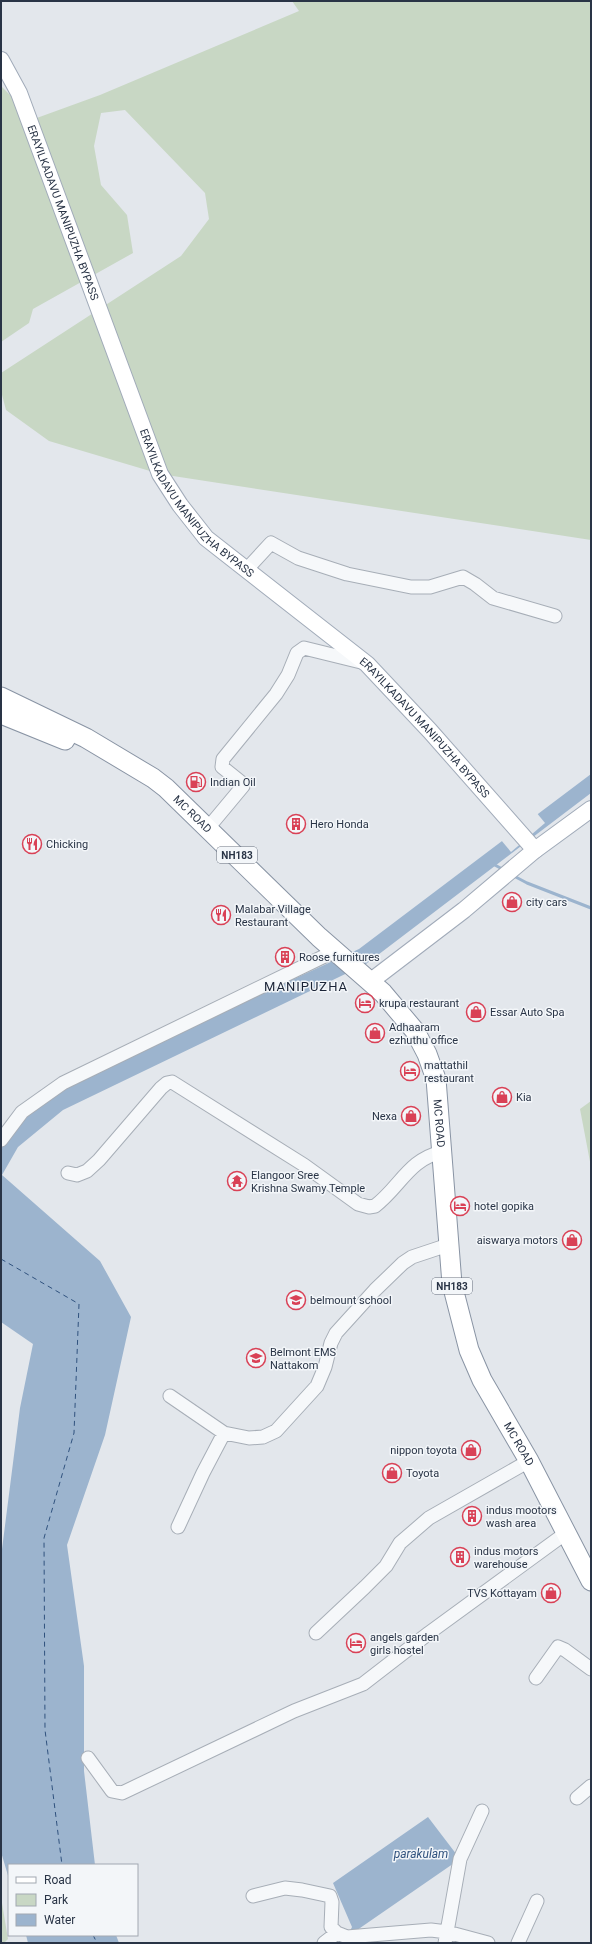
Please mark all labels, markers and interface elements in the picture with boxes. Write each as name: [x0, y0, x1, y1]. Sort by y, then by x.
street label: ERAYILKADAVU MANIPUZHA BYPASS: [25, 123, 102, 302]
street label: ERAYILKADAVU MANIPUZHA BYPASS: [137, 427, 257, 580]
street label: ERAYILKADAVU MANIPUZHA BYPASS: [357, 654, 493, 801]
fuel station icon: Indian Oil: [185, 771, 207, 793]
place label: Indian Oil: [210, 776, 256, 789]
street label: MC ROAD: [171, 792, 214, 835]
building icon: Hero Honda: [285, 813, 307, 835]
place label: Hero Honda: [310, 818, 369, 831]
restaurant icon: Chicking: [21, 833, 43, 855]
place label: Chicking: [46, 838, 88, 851]
road number: NH183: [217, 847, 257, 863]
shop icon: city cars: [501, 891, 523, 913]
place label: city cars: [526, 896, 567, 909]
place label: Malabar Village Restaurant: [235, 903, 311, 929]
restaurant icon: Malabar Village Restaurant: [210, 904, 232, 926]
building icon: Roose furnitures: [274, 946, 296, 968]
place label: Roose furnitures: [299, 951, 380, 964]
district label: MANIPUZHA: [264, 979, 348, 994]
hotel icon: krupa restaurant: [354, 992, 376, 1014]
place label: krupa restaurant: [379, 997, 460, 1010]
shop icon: Essar Auto Spa: [465, 1001, 487, 1023]
place label: Essar Auto Spa: [490, 1006, 564, 1019]
place label: Adhaaram ezhuthu office: [389, 1021, 458, 1047]
shop icon: Adhaaram ezhuthu office: [364, 1022, 386, 1044]
place label: mattathil restaurant: [424, 1059, 474, 1085]
hotel icon: mattathil restaurant: [399, 1060, 421, 1082]
shop icon: Kia: [491, 1086, 513, 1108]
place label: Kia: [516, 1091, 532, 1104]
street label: MC ROAD: [431, 1099, 448, 1148]
shop icon: Nexa: [400, 1105, 422, 1127]
place label: Nexa: [372, 1110, 397, 1123]
place label: Elangoor Sree Krishna Swamy Temple: [251, 1169, 365, 1195]
temple icon: Elangoor Sree Krishna Swamy Temple: [226, 1170, 248, 1192]
hotel icon: hotel gopika: [449, 1195, 471, 1217]
place label: hotel gopika: [474, 1200, 534, 1213]
shop icon: aiswarya motors: [561, 1229, 583, 1251]
place label: aiswarya motors: [477, 1234, 558, 1247]
road number: NH183: [432, 1278, 472, 1294]
school or university icon: belmount school: [285, 1289, 307, 1311]
place label: belmount school: [310, 1294, 392, 1307]
place label: Belmont EMS Nattakom: [270, 1346, 337, 1372]
school or university icon: Belmont EMS Nattakom: [245, 1347, 267, 1369]
street label: MC ROAD: [501, 1420, 537, 1468]
shop icon: nippon toyota: [460, 1439, 482, 1461]
place label: nippon toyota: [390, 1444, 457, 1457]
shop icon: Toyota: [381, 1462, 403, 1484]
place label: Toyota: [406, 1467, 439, 1480]
place label: indus mootors wash area: [486, 1504, 557, 1530]
building icon: indus mootors wash area: [461, 1505, 483, 1527]
place label: indus motors warehouse: [474, 1545, 539, 1571]
building icon: indus motors warehouse: [449, 1546, 471, 1568]
shop icon: TVS Kottayam: [540, 1582, 562, 1604]
place label: TVS Kottayam: [467, 1587, 537, 1600]
place label: angels garden girls hostel: [370, 1631, 439, 1657]
hotel icon: angels garden girls hostel: [345, 1632, 367, 1654]
water label: parakulam: [393, 1847, 448, 1861]
legend: [8, 1864, 138, 1936]
text: Road: [44, 1873, 72, 1887]
text: Park: [44, 1893, 69, 1907]
text: Water: [44, 1913, 75, 1927]

